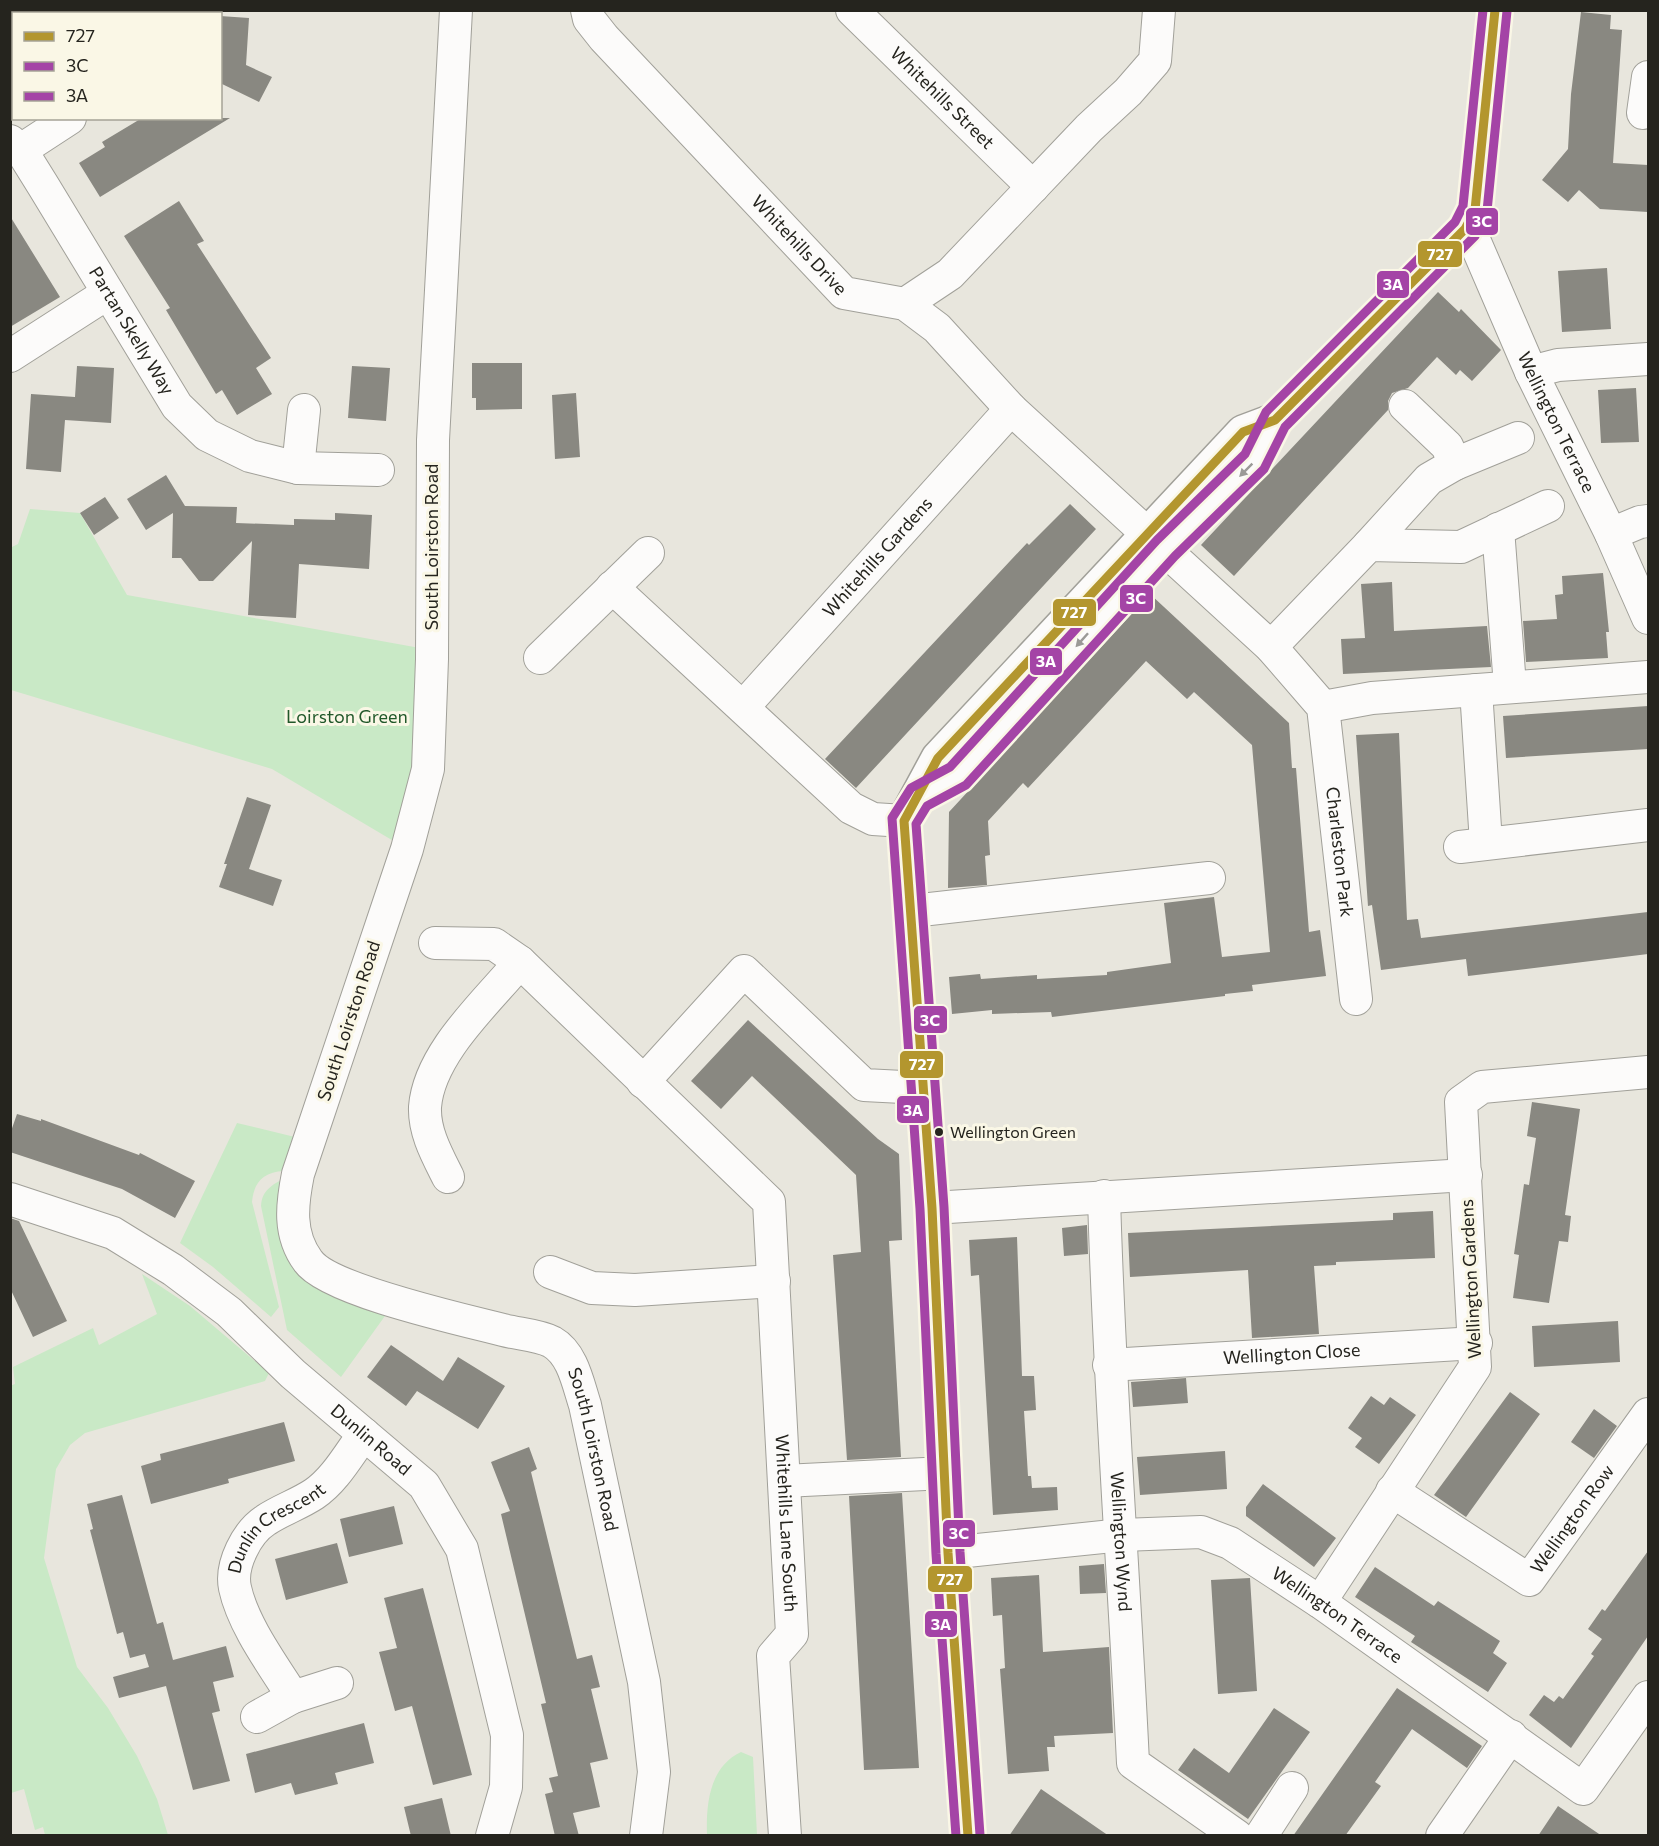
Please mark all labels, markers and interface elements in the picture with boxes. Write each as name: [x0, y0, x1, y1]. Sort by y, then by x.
legend: [12, 12, 222, 120]
text: 727: [66, 24, 95, 46]
street label: Whitehills Street: [886, 42, 999, 153]
text: 3C: [66, 54, 89, 76]
text: 3A: [66, 84, 88, 106]
street label: Whitehills Drive: [747, 190, 852, 299]
line badge: 3C: [1465, 207, 1499, 236]
text: 3C: [1472, 211, 1492, 230]
line badge: 727: [1417, 240, 1463, 268]
text: 727: [1427, 244, 1453, 263]
street label: Partan Skelly Way: [85, 262, 179, 398]
line badge: 3A: [1376, 270, 1410, 299]
text: 3A: [1383, 274, 1404, 293]
street label: Wellington Terrace: [1514, 348, 1601, 496]
one-way arrow: [1239, 462, 1253, 476]
street label: South Loirston Road: [420, 463, 442, 631]
street label: Whitehills Gardens: [817, 492, 937, 621]
line badge: 3C: [1119, 584, 1154, 613]
text: 3C: [1126, 588, 1146, 607]
line badge: 727: [1052, 598, 1097, 627]
text: 727: [1061, 602, 1087, 621]
one-way arrow: [1075, 633, 1089, 648]
line badge: 3A: [1029, 647, 1063, 676]
text: 3A: [1036, 651, 1057, 670]
park label: Loirston Green: [286, 705, 408, 727]
street label: Charleston Park: [1322, 785, 1359, 918]
street label: South Loirston Road: [312, 938, 384, 1104]
line badge: 3C: [913, 1005, 948, 1034]
text: 3C: [920, 1010, 940, 1029]
line badge: 727: [899, 1050, 944, 1079]
text: 727: [909, 1054, 935, 1073]
line badge: 3A: [896, 1095, 930, 1124]
text: 3A: [903, 1100, 924, 1119]
place label: Wellington Green: [950, 1122, 1076, 1141]
marker: Wellington Green: [933, 1126, 945, 1138]
street label: Wellington Gardens: [1455, 1199, 1485, 1360]
street label: Wellington Close: [1222, 1338, 1361, 1368]
street label: South Loirston Road: [564, 1364, 624, 1533]
street label: Dunlin Road: [327, 1399, 416, 1479]
street label: Whitehills Lane South: [771, 1434, 803, 1612]
street label: Wellington Row: [1525, 1460, 1618, 1577]
street label: Wellington Wynd: [1107, 1471, 1137, 1612]
street label: Dunlin Crescent: [222, 1478, 330, 1575]
line badge: 3C: [942, 1519, 976, 1548]
text: 3C: [949, 1523, 969, 1542]
street label: Wellington Terrace: [1268, 1561, 1407, 1667]
line badge: 727: [927, 1565, 973, 1593]
text: 727: [937, 1569, 963, 1588]
line badge: 3A: [924, 1610, 958, 1638]
text: 3A: [931, 1614, 952, 1633]

